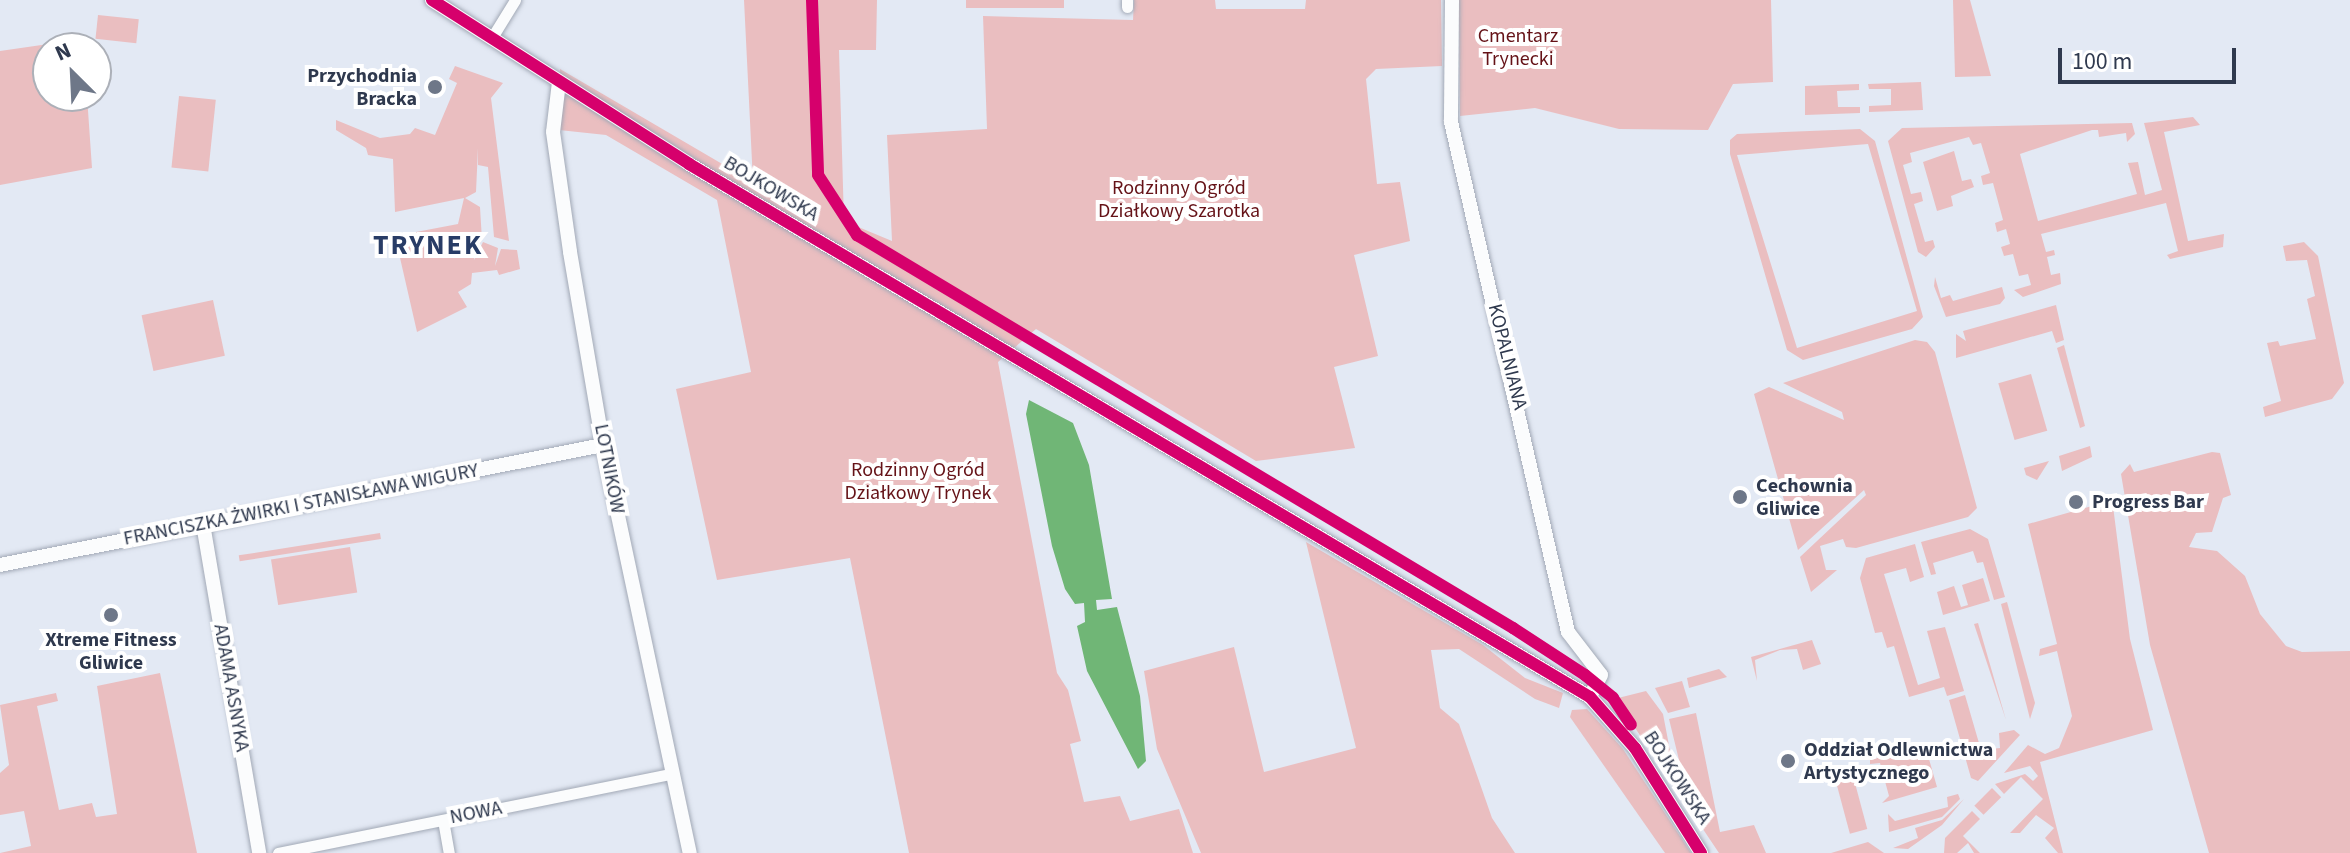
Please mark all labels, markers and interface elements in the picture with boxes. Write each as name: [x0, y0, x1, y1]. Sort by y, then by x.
park label: Cmentarz Trynecki: [1478, 25, 1558, 72]
north arrow: [32, 32, 112, 112]
scale bar: [2062, 32, 2240, 82]
text: N: [50, 34, 76, 69]
text: 100 m: [2072, 44, 2132, 79]
place label: Przychodnia Bracka: [307, 64, 417, 111]
marker: Przychodnia Bracka: [424, 76, 446, 98]
street label: BOJKOWSKA: [719, 151, 823, 227]
park label: Rodzinny Ogród Działkowy Szarotka: [1098, 176, 1260, 223]
district label: TRYNEK: [373, 228, 483, 262]
street label: KOPALNIANA: [1482, 302, 1532, 412]
street label: LOTNIKÓW: [589, 422, 629, 516]
park label: Rodzinny Ogród Działkowy Trynek: [845, 458, 991, 505]
street label: FRANCISZKA ŻWIRKI I STANISŁAWA WIGURY: [122, 459, 480, 551]
place label: Cechownia Gliwice: [1756, 474, 1853, 521]
marker: Cechownia Gliwice: [1731, 488, 1749, 506]
place label: Progress Bar: [2092, 490, 2204, 514]
marker: Progress Bar: [2067, 493, 2085, 511]
marker: Xtreme Fitness Gliwice: [102, 606, 120, 624]
street label: ADAMA ASNYKA: [208, 622, 254, 754]
place label: Xtreme Fitness Gliwice: [45, 628, 177, 675]
street label: BOJKOWSKA: [1638, 727, 1716, 829]
place label: Oddział Odlewnictwa Artystycznego: [1804, 738, 1993, 785]
marker: Oddział Odlewnictwa Artystycznego: [1779, 752, 1797, 770]
street label: NOWA: [448, 796, 504, 830]

